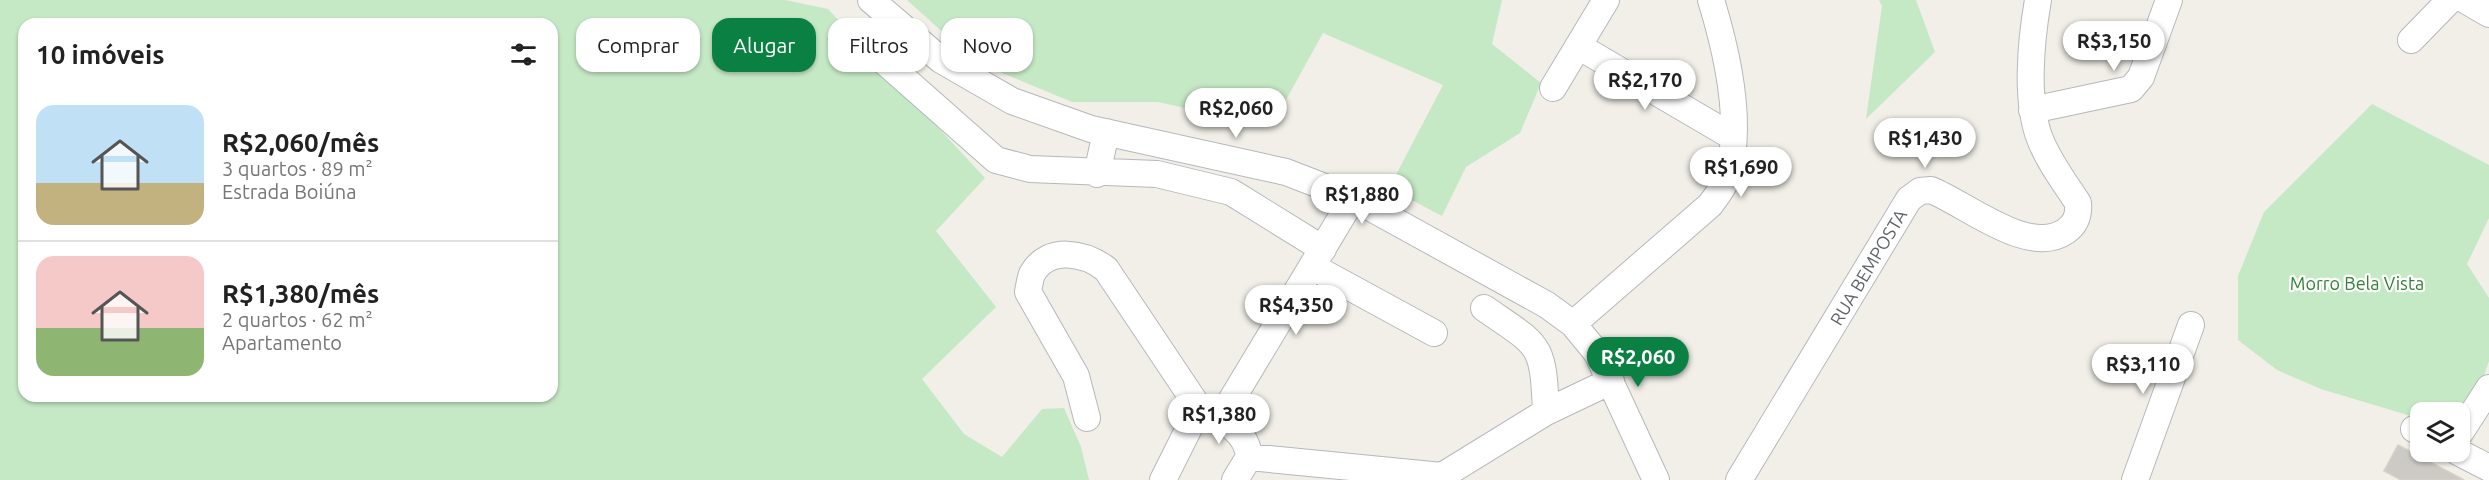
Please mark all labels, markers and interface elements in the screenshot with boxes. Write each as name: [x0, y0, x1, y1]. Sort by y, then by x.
chip: Comprar: [576, 18, 700, 72]
chip: Alugar: [712, 18, 816, 72]
chip: Filtros: [828, 18, 929, 72]
chip: Novo: [941, 18, 1033, 72]
pin: R$3,150: [2059, 21, 2169, 72]
text: R$3,150: [2077, 29, 2151, 52]
icon: filters: [507, 38, 540, 71]
text: 10 imóveis: [36, 40, 165, 69]
pin: R$2,170: [1590, 60, 1700, 111]
text: R$2,170: [1608, 68, 1682, 91]
pin: R$2,060: [1181, 88, 1291, 139]
text: R$2,060: [1199, 96, 1273, 119]
pin: R$1,430: [1870, 118, 1980, 169]
text: R$1,430: [1888, 126, 1962, 149]
text: R$2,060/mês: [222, 128, 379, 157]
icon: home: [84, 129, 156, 201]
pin: R$1,690: [1686, 147, 1796, 198]
text: R$1,690: [1704, 155, 1778, 178]
text: 3 quartos · 89 m²: [222, 157, 373, 180]
pin: R$1,880: [1307, 174, 1417, 225]
text: Estrada Boiúna: [222, 180, 357, 203]
text: R$1,880: [1325, 182, 1399, 205]
street label: RUA BEMPOSTA: [1826, 205, 1911, 328]
park label: Morro Bela Vista: [2290, 273, 2424, 293]
text: R$1,380/mês: [222, 279, 379, 308]
icon: home: [84, 280, 156, 352]
pin: R$4,350: [1241, 285, 1351, 336]
text: R$4,350: [1259, 293, 1333, 316]
text: 2 quartos · 62 m²: [222, 308, 373, 331]
text: Apartamento: [222, 331, 342, 354]
pin: R$2,060: [1583, 337, 1693, 388]
pin: R$3,110: [2088, 344, 2198, 395]
text: R$2,060: [1601, 345, 1675, 368]
text: R$3,110: [2106, 352, 2180, 375]
pin: R$1,380: [1164, 394, 1274, 445]
text: R$1,380: [1182, 402, 1256, 425]
map controls: [2410, 402, 2470, 462]
button: layers: [2410, 402, 2470, 462]

